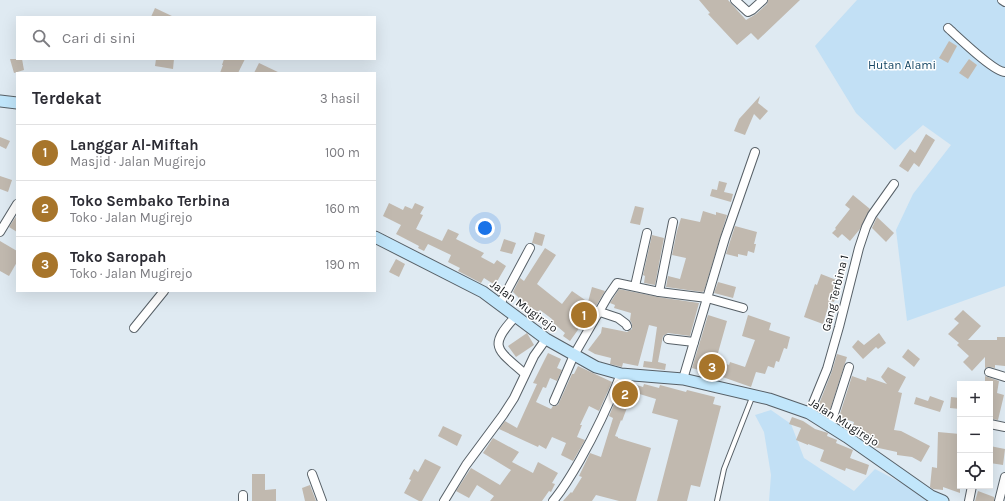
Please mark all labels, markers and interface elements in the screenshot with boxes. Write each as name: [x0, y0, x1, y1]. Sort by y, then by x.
search box: [16, 16, 376, 60]
icon: search: [30, 27, 52, 49]
text: Cari di sini: [62, 29, 136, 47]
park label: Hutan Alami: [868, 58, 936, 72]
text: Terdekat: [32, 88, 101, 108]
text: 3 hasil: [320, 91, 360, 106]
text: Langgar Al-Miftah: [70, 136, 199, 154]
text: 1: [43, 145, 47, 160]
text: 100 m: [325, 145, 360, 160]
text: Masjid · Jalan Mugirejo: [70, 154, 206, 169]
text: Toko Sembako Terbina: [70, 192, 230, 210]
text: 2: [41, 201, 49, 216]
text: 160 m: [325, 201, 360, 216]
text: Toko · Jalan Mugirejo: [70, 210, 192, 225]
your location: [475, 218, 495, 238]
text: Toko Saropah: [70, 248, 166, 266]
street label: Gang Terbina 1: [819, 253, 851, 333]
text: 3: [41, 257, 49, 272]
text: 190 m: [325, 257, 360, 272]
text: Toko · Jalan Mugirejo: [70, 266, 192, 281]
street label: Jalan Mugirejo: [487, 277, 561, 335]
pin: 1: [571, 300, 597, 330]
pin: 3: [699, 352, 725, 382]
pin: 2: [612, 379, 638, 409]
map controls: [957, 381, 993, 489]
button: +: [957, 381, 993, 417]
street label: Jalan Mugirejo: [806, 395, 882, 449]
button: −: [957, 417, 993, 453]
button: locate: [957, 453, 993, 489]

